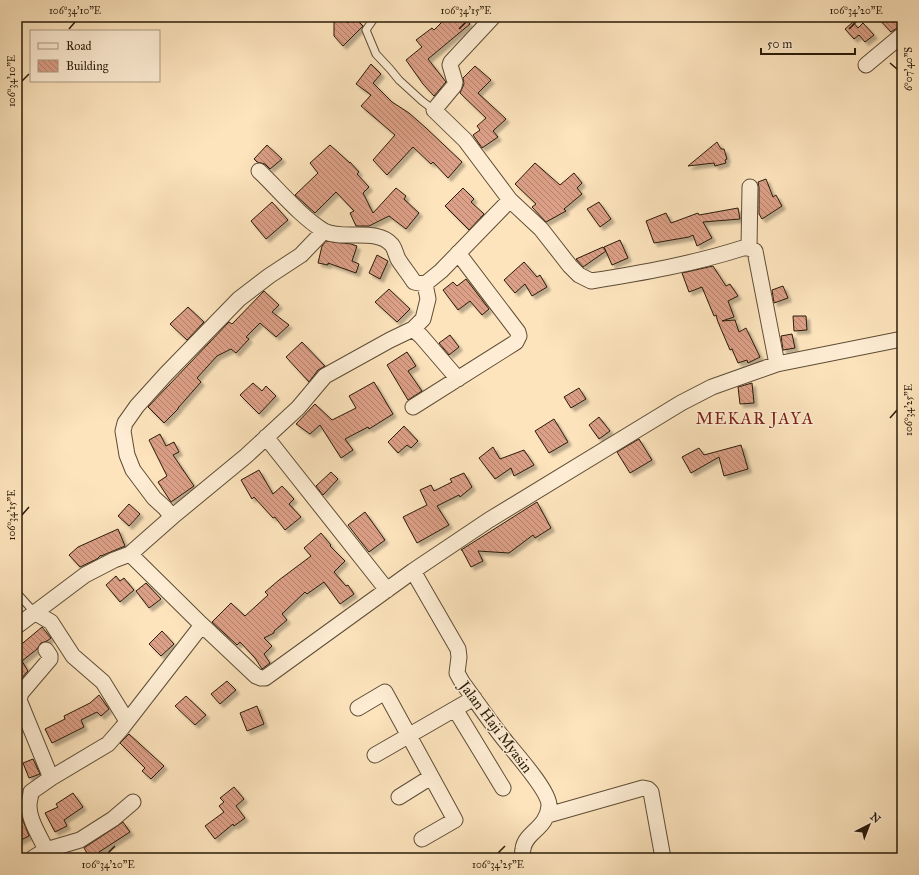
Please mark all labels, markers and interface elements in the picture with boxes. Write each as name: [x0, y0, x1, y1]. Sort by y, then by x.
text: 106°34'10"E: [49, 5, 101, 17]
text: 106°34'15"E: [441, 5, 491, 17]
text: 106°34'20"E: [829, 5, 883, 17]
legend: [30, 30, 160, 82]
scale bar: [761, 30, 855, 56]
text: 50 m: [767, 37, 792, 51]
text: Road: [66, 39, 92, 53]
text: 6°07'40"S: [903, 47, 915, 91]
text: 106°34'10"E: [6, 55, 18, 107]
text: Building: [66, 59, 109, 74]
text: 106°34'25"E: [903, 384, 915, 436]
district label: MEKAR JAYA: [696, 408, 814, 429]
text: 106°34'15"E: [6, 490, 18, 540]
street label: Jalan Haji Myasin: [454, 676, 536, 777]
north arrow: [849, 805, 889, 845]
text: N: [868, 810, 884, 826]
text: 106°34'20"E: [81, 859, 135, 871]
text: 106°34'25"E: [472, 859, 524, 871]

